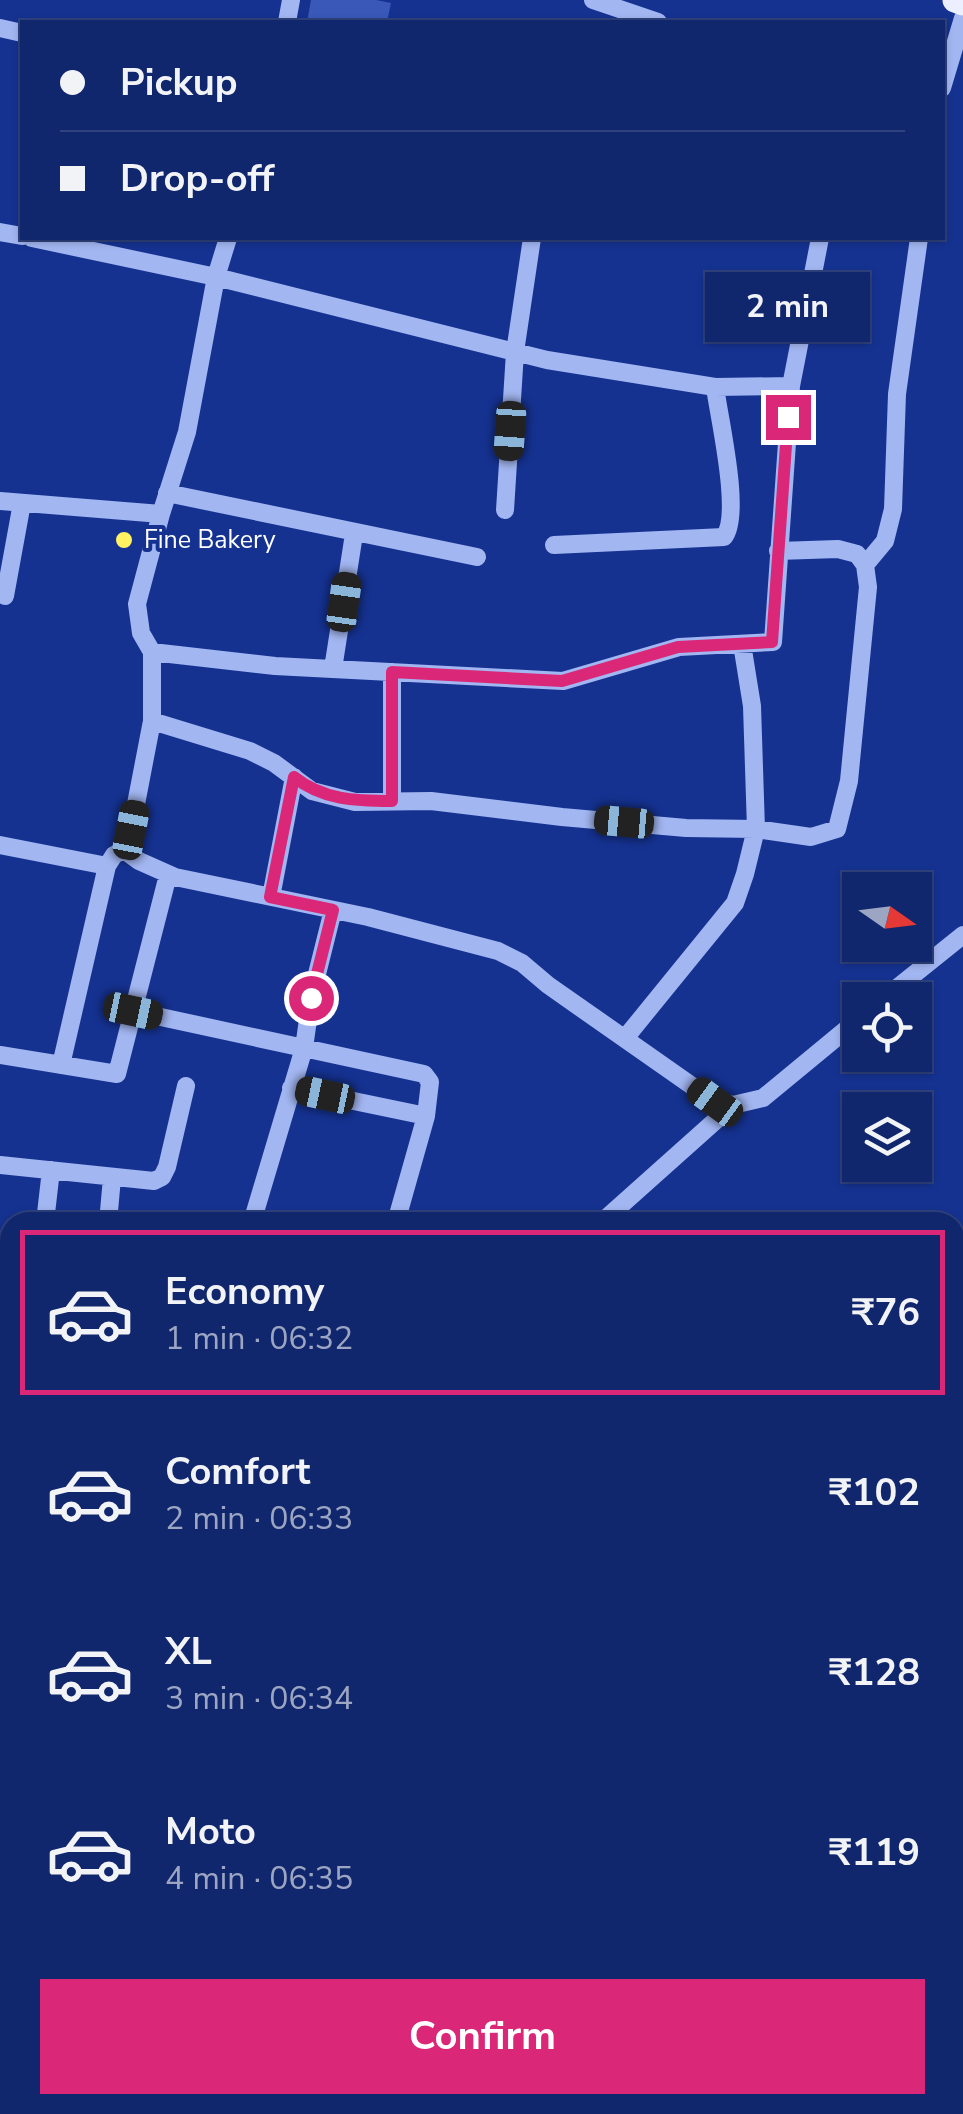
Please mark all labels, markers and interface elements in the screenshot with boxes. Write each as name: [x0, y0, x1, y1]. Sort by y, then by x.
text: Pickup: [120, 57, 238, 108]
text: Drop-off: [120, 153, 274, 204]
callout: 2 min: [706, 272, 870, 342]
text: 2 min: [746, 285, 829, 328]
route end: [766, 395, 811, 440]
car: [493, 400, 527, 462]
place label: Fine Bakery: [144, 523, 276, 557]
marker: Fine Bakery: [113, 529, 135, 551]
car: [325, 570, 363, 634]
car: [111, 798, 151, 862]
car: [593, 804, 655, 840]
north arrow: [842, 872, 932, 962]
map controls: [842, 872, 932, 1182]
route start: [289, 976, 334, 1021]
button: locate: [842, 982, 932, 1072]
car: [101, 990, 165, 1032]
car: [682, 1072, 748, 1132]
car: [293, 1074, 357, 1116]
button: layers: [842, 1092, 932, 1182]
text: Economy: [165, 1266, 324, 1317]
icon: car: [45, 1268, 135, 1358]
text: ₹76: [852, 1287, 920, 1338]
text: 1 min · 06:32: [165, 1317, 353, 1360]
text: Comfort: [165, 1446, 310, 1497]
icon: car: [45, 1448, 135, 1538]
text: ₹102: [829, 1467, 920, 1518]
text: 2 min · 06:33: [165, 1497, 353, 1540]
text: XL: [165, 1626, 212, 1677]
icon: car: [45, 1628, 135, 1718]
text: ₹128: [829, 1647, 920, 1698]
text: 3 min · 06:34: [165, 1677, 353, 1720]
text: Moto: [165, 1806, 256, 1857]
icon: car: [45, 1808, 135, 1898]
text: ₹119: [829, 1827, 920, 1878]
text: 4 min · 06:35: [165, 1857, 353, 1900]
button: Confirm: [40, 1979, 925, 2094]

